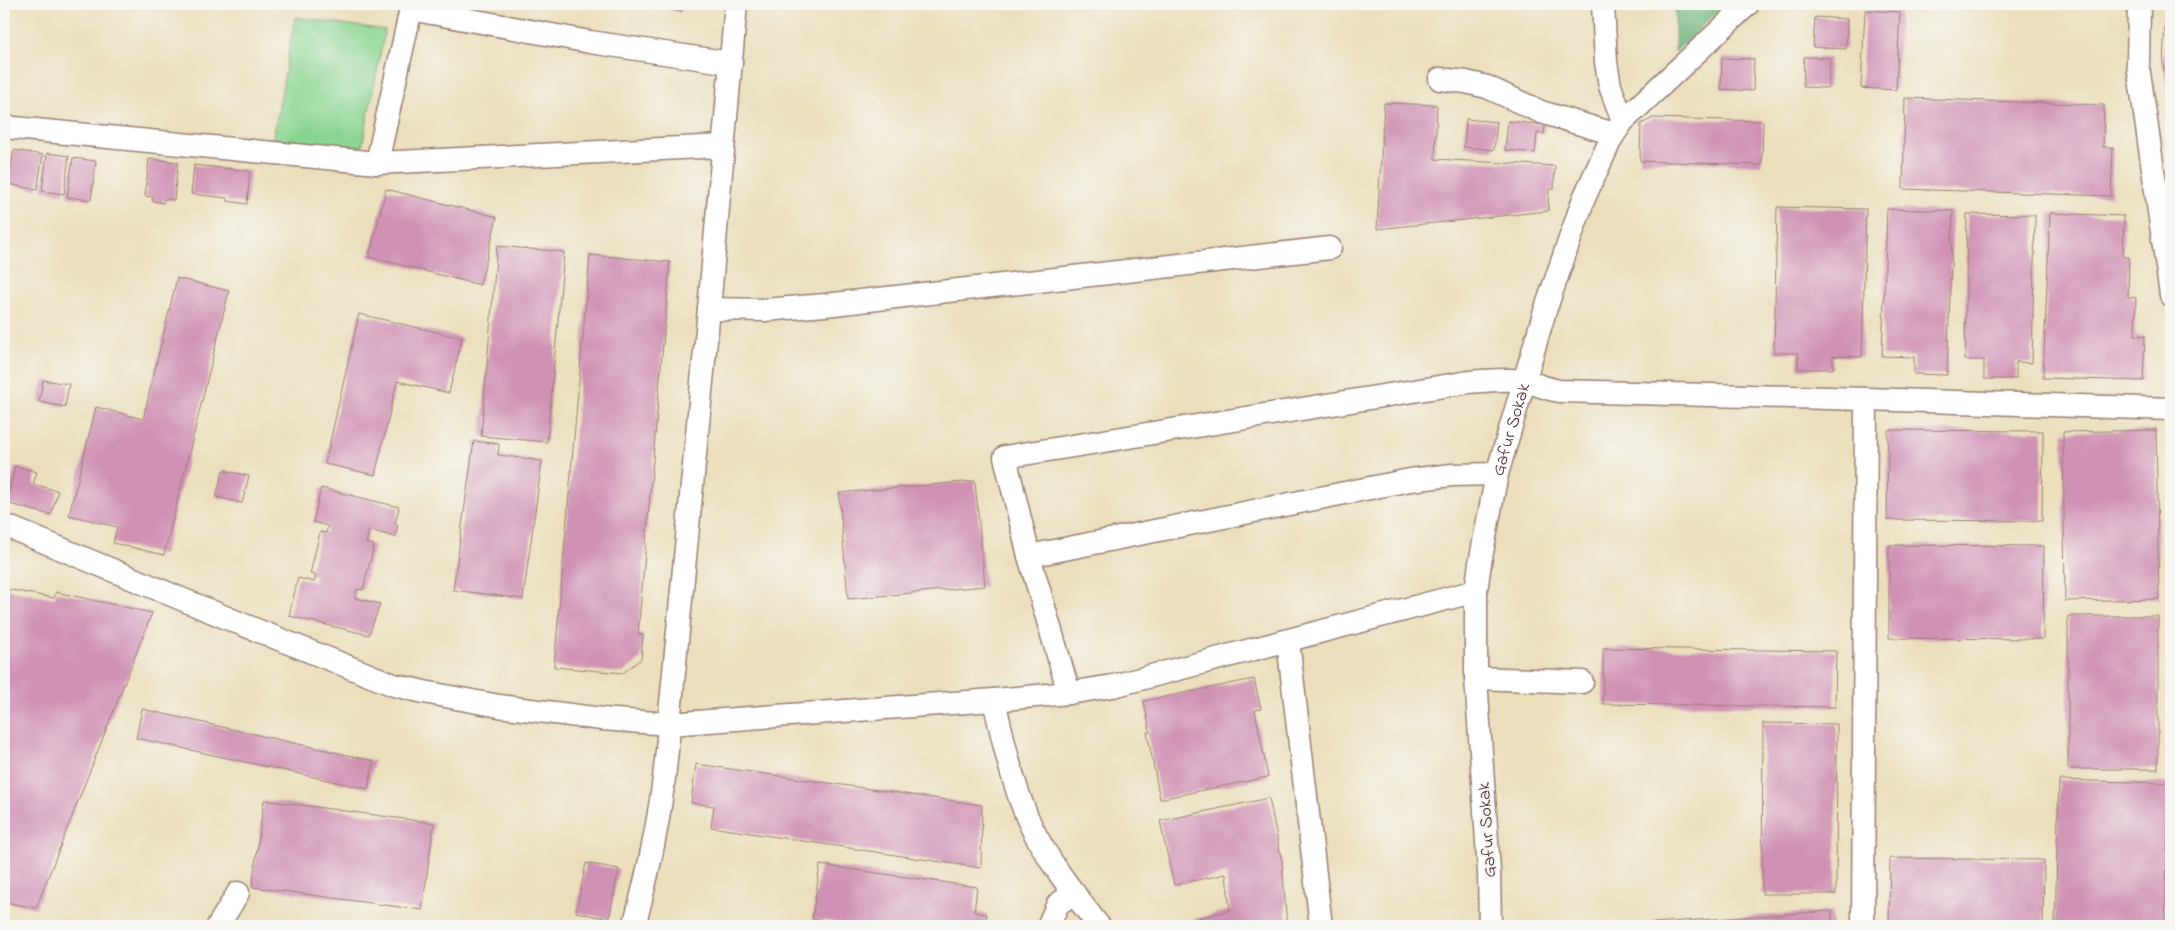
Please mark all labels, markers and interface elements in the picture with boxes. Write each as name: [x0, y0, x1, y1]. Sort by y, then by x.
street label: Gafur Sokak: [1486, 380, 1538, 479]
street label: Gafur Sokak: [1472, 781, 1504, 878]

